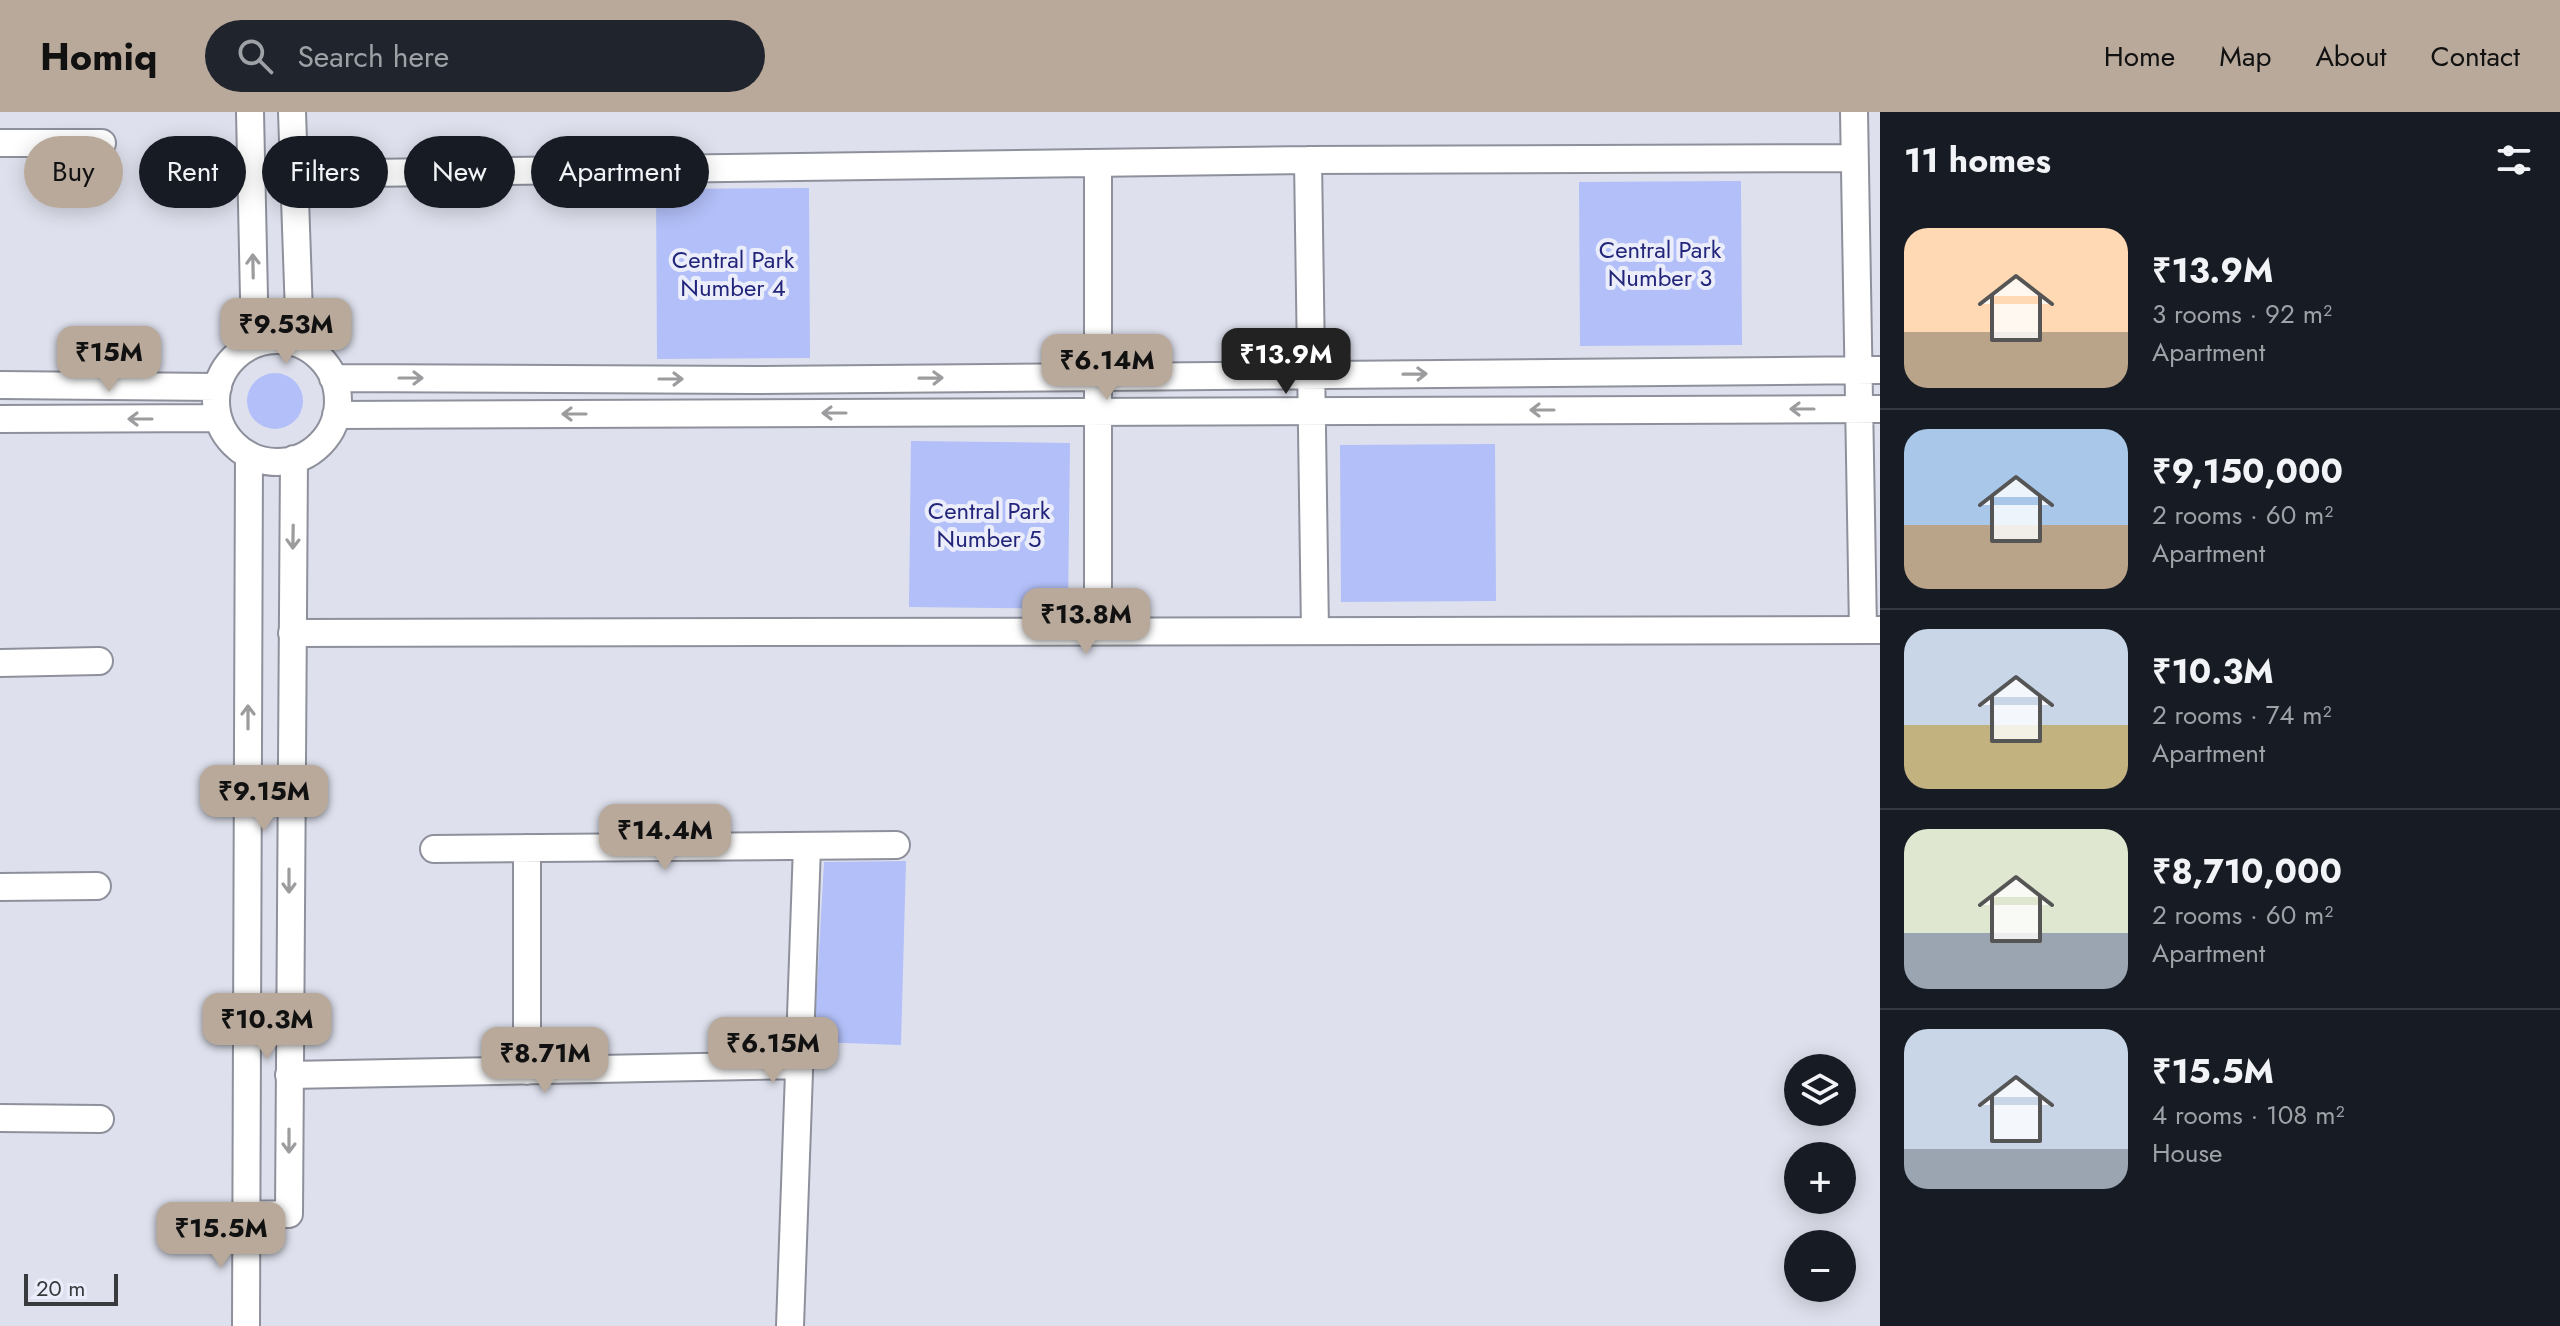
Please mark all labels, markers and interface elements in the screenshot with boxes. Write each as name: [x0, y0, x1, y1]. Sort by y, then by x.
search box: [205, 20, 765, 92]
text: Homiq: [40, 29, 157, 84]
icon: search: [233, 34, 277, 78]
text: Search here: [297, 35, 449, 78]
text: Home: [2104, 36, 2175, 77]
text: Map: [2219, 36, 2271, 77]
text: About: [2315, 36, 2387, 77]
text: Contact: [2431, 36, 2520, 77]
chip: Buy: [24, 136, 123, 208]
chip: Rent: [139, 136, 246, 208]
chip: Filters: [262, 136, 388, 208]
chip: New: [404, 136, 515, 208]
chip: Apartment: [531, 136, 709, 208]
text: 11 homes: [1904, 136, 2051, 185]
icon: filters: [2492, 138, 2536, 182]
park label: Central Park Number 3: [1599, 232, 1722, 295]
park label: Central Park Number 4: [672, 242, 795, 305]
text: ₹13.9M: [2152, 246, 2273, 295]
one-way arrow: [246, 253, 261, 280]
icon: home: [1968, 260, 2064, 356]
text: 3 rooms · 92 m²: [2152, 295, 2332, 333]
pin: ₹9.53M: [221, 298, 351, 366]
text: ₹9.53M: [239, 305, 333, 343]
pin: ₹15M: [62, 326, 156, 394]
pin: ₹13.9M: [1221, 328, 1351, 396]
text: ₹15M: [75, 333, 143, 371]
text: Apartment: [2152, 333, 2265, 371]
pin: ₹6.14M: [1042, 334, 1172, 402]
text: ₹13.9M: [1240, 335, 1332, 373]
text: ₹6.14M: [1059, 341, 1155, 379]
one-way arrow: [1401, 366, 1428, 382]
one-way arrow: [397, 370, 424, 386]
one-way arrow: [917, 370, 944, 386]
one-way arrow: [657, 372, 684, 387]
one-way arrow: [1789, 401, 1816, 417]
one-way arrow: [1529, 402, 1556, 418]
one-way arrow: [821, 405, 848, 421]
one-way arrow: [561, 406, 588, 422]
one-way arrow: [127, 411, 154, 427]
text: ₹9,150,000: [2152, 447, 2343, 496]
icon: home: [1968, 461, 2064, 557]
park label: Central Park Number 5: [928, 493, 1051, 556]
text: 2 rooms · 60 m²: [2152, 496, 2333, 534]
one-way arrow: [285, 523, 301, 550]
text: Apartment: [2152, 534, 2265, 572]
pin: ₹13.8M: [1021, 588, 1151, 656]
text: ₹13.8M: [1040, 595, 1132, 633]
text: ₹10.3M: [2152, 647, 2274, 696]
icon: home: [1968, 661, 2064, 757]
text: 2 rooms · 74 m²: [2152, 696, 2332, 734]
one-way arrow: [240, 704, 256, 731]
text: Apartment: [2152, 734, 2265, 772]
pin: ₹9.15M: [199, 765, 329, 833]
text: ₹9.15M: [218, 772, 310, 810]
pin: ₹14.4M: [600, 804, 730, 872]
text: ₹14.4M: [617, 811, 713, 849]
text: ₹8,710,000: [2152, 847, 2342, 896]
icon: home: [1968, 861, 2064, 957]
one-way arrow: [281, 867, 297, 894]
text: 2 rooms · 60 m²: [2152, 896, 2333, 934]
text: Apartment: [2152, 934, 2265, 972]
pin: ₹10.3M: [202, 993, 332, 1061]
text: ₹10.3M: [220, 1000, 314, 1038]
pin: ₹6.15M: [708, 1017, 838, 1085]
text: ₹6.15M: [726, 1024, 820, 1062]
pin: ₹8.71M: [480, 1027, 610, 1095]
text: ₹8.71M: [499, 1034, 591, 1072]
text: ₹15.5M: [2152, 1047, 2274, 1096]
map controls: [1784, 1054, 1856, 1302]
button: layers: [1784, 1054, 1856, 1126]
icon: home: [1968, 1061, 2064, 1157]
text: 4 rooms · 108 m²: [2152, 1096, 2345, 1134]
one-way arrow: [281, 1127, 297, 1154]
text: House: [2152, 1134, 2222, 1172]
button: +: [1784, 1142, 1856, 1214]
pin: ₹15.5M: [156, 1202, 286, 1270]
text: ₹15.5M: [174, 1209, 268, 1247]
button: −: [1784, 1230, 1856, 1302]
scale bar: [24, 1270, 118, 1306]
text: 20 m: [36, 1272, 85, 1304]

